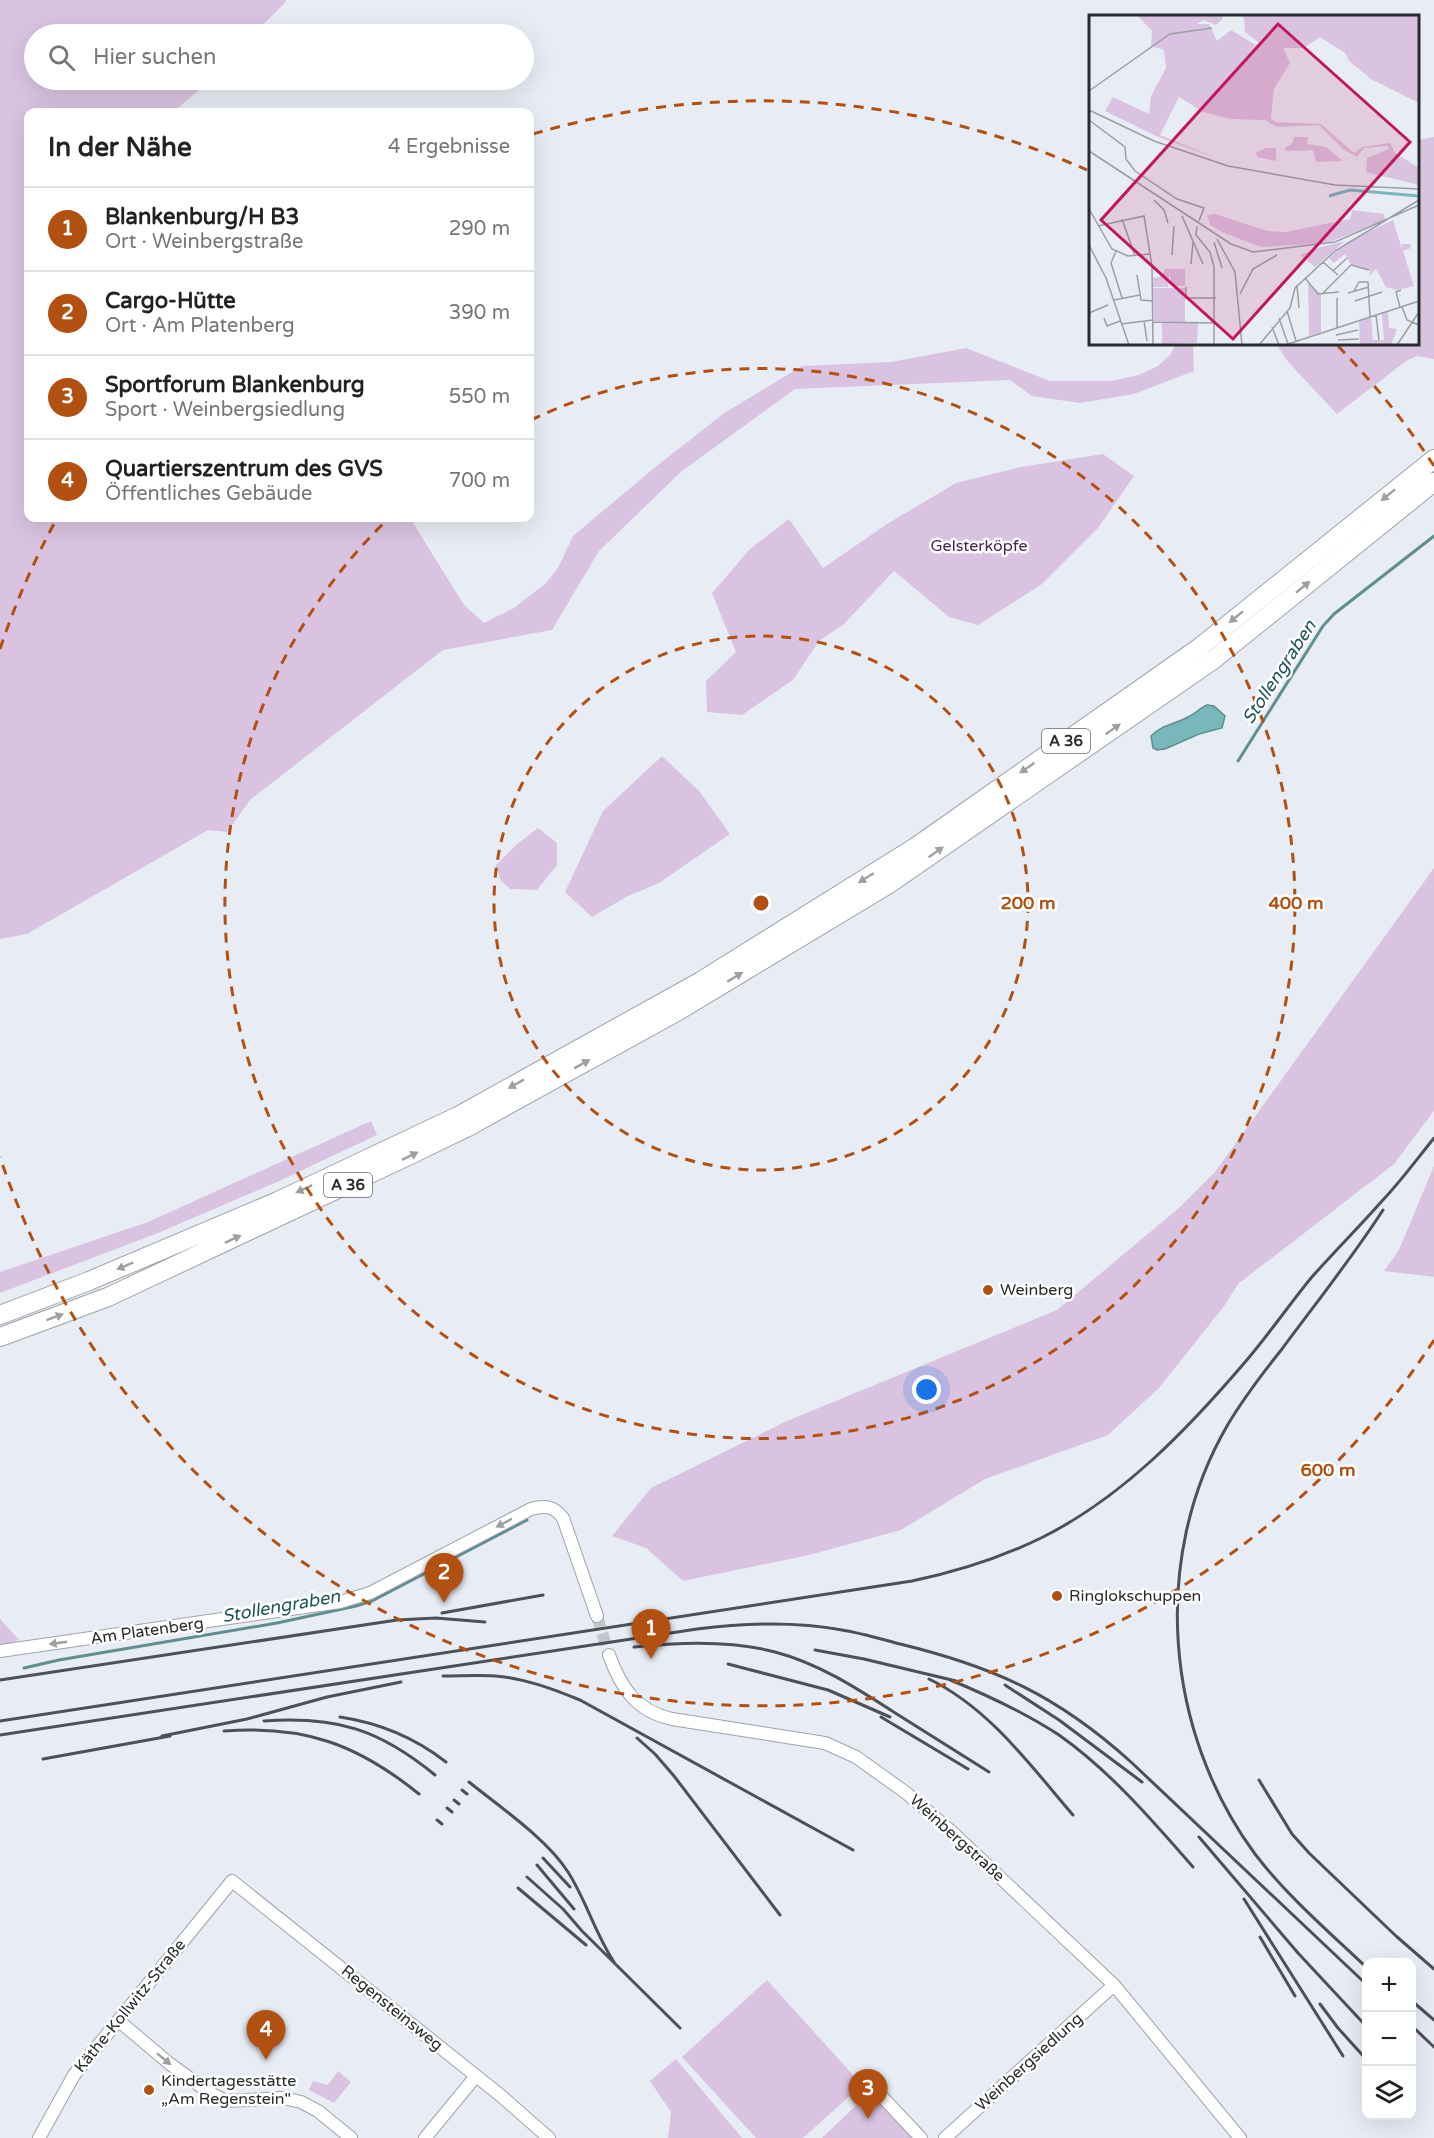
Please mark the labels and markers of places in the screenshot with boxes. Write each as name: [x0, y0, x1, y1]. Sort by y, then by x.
centre of rings: [751, 893, 771, 913]
place label: Weinberg: [1000, 1280, 1073, 1300]
marker: Weinberg: [981, 1283, 995, 1297]
pin: 2: [424, 1554, 464, 1603]
place label: Ringlokschuppen: [1069, 1586, 1201, 1606]
marker: Ringlokschuppen: [1050, 1589, 1064, 1603]
pin: 1: [632, 1610, 670, 1659]
pin: 4: [246, 2010, 286, 2060]
pin: 3: [848, 2070, 888, 2119]
place label: Kindertagesstätte „Am Regenstein": [161, 2071, 296, 2109]
marker: Kindertagesstätte „Am Regenstein": [142, 2083, 156, 2097]

